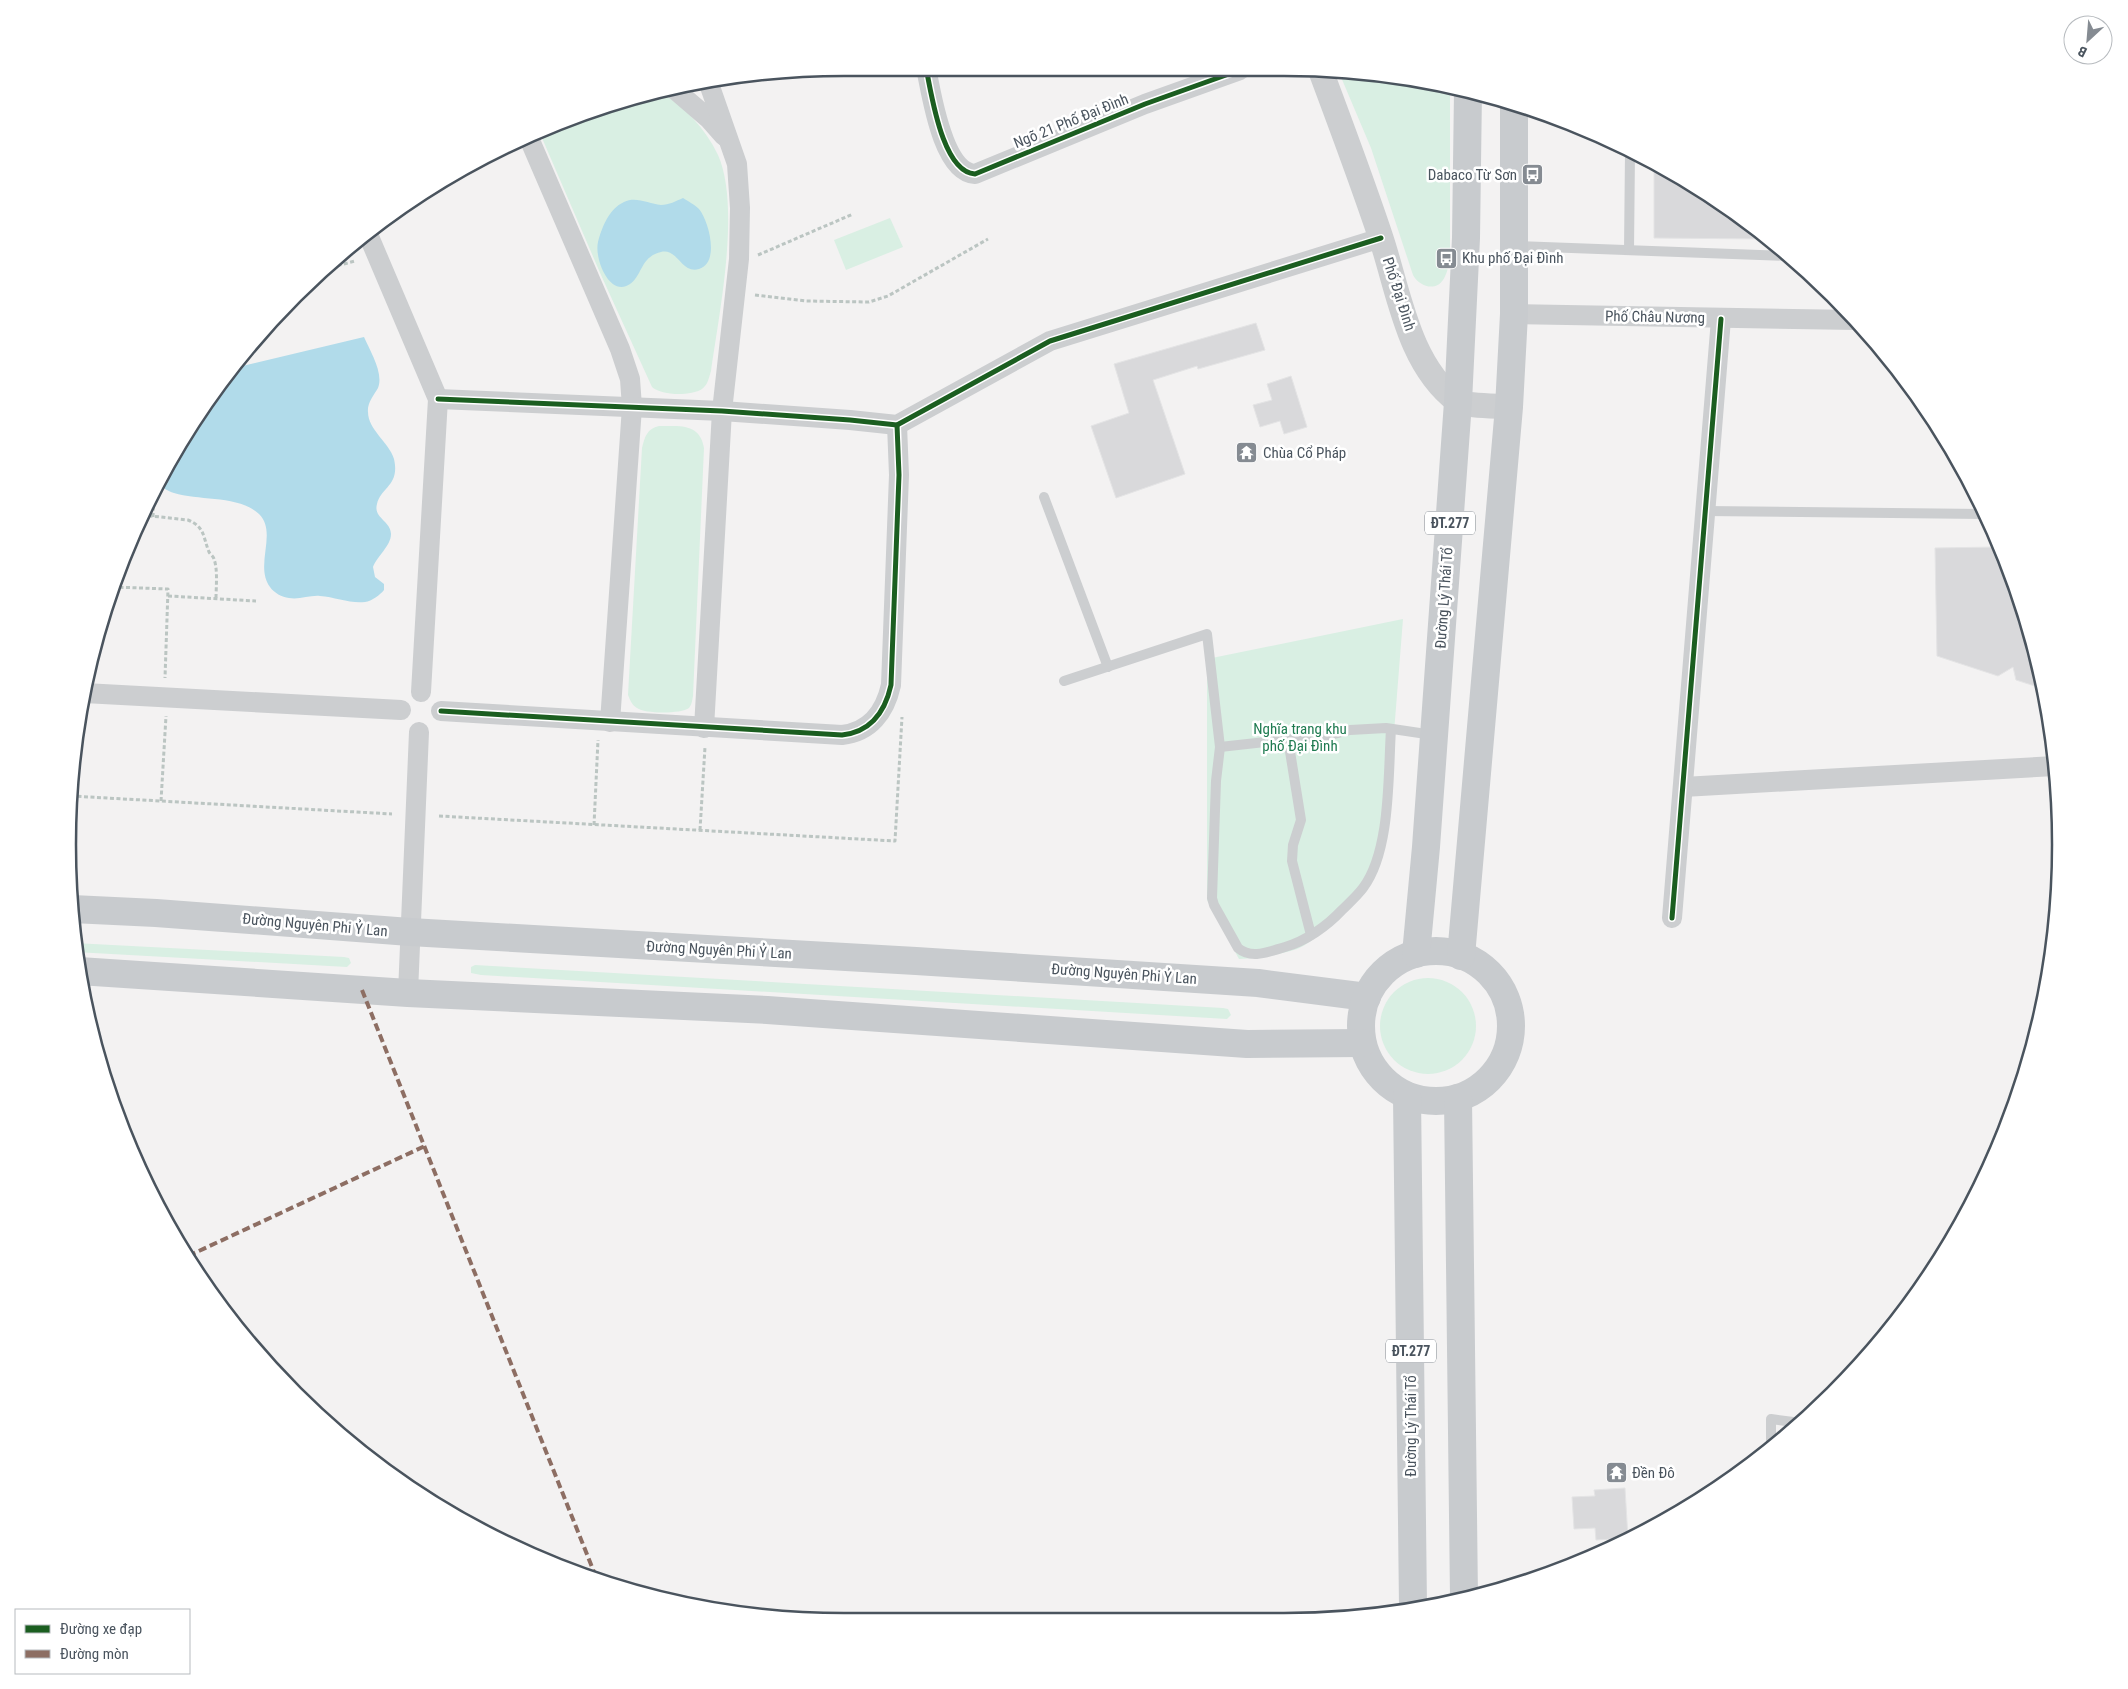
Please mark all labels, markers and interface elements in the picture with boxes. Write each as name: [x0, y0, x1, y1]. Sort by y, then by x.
north arrow: [2063, 15, 2113, 65]
text: B: [2075, 43, 2089, 61]
street label: Ngõ 21 Phố Đại Đình: [1011, 90, 1131, 152]
bus stop icon: Dabaco Từ Sơn: [1521, 163, 1545, 187]
place label: Dabaco Từ Sơn: [1428, 166, 1517, 184]
bus stop icon: Khu phố Đại Đình: [1434, 246, 1458, 270]
place label: Khu phố Đại Đình: [1462, 249, 1563, 267]
street label: Phố Đại Đình: [1379, 255, 1419, 333]
street label: Phố Châu Nương: [1605, 307, 1705, 327]
temple icon: Chùa Cổ Pháp: [1235, 441, 1259, 465]
place label: Chùa Cổ Pháp: [1263, 444, 1346, 462]
road number: ĐT.277: [1425, 512, 1475, 534]
street label: Đường Lý Thái Tổ: [1431, 546, 1457, 649]
park label: Nghĩa trang khu phố Đại Đình: [1253, 720, 1347, 755]
street label: Đường Nguyên Phi Ỷ Lan: [242, 910, 388, 940]
street label: Đường Nguyên Phi Ỷ Lan: [646, 937, 792, 963]
street label: Đường Nguyên Phi Ỷ Lan: [1051, 960, 1197, 988]
road number: ĐT.277: [1386, 1340, 1436, 1362]
street label: Đường Lý Thái Tổ: [1402, 1375, 1420, 1477]
temple icon: Đền Đô: [1604, 1461, 1628, 1485]
place label: Đền Đô: [1632, 1464, 1675, 1482]
legend: [15, 1609, 190, 1674]
text: Đường xe đạp: [60, 1620, 142, 1638]
text: Đường mòn: [60, 1645, 129, 1663]

